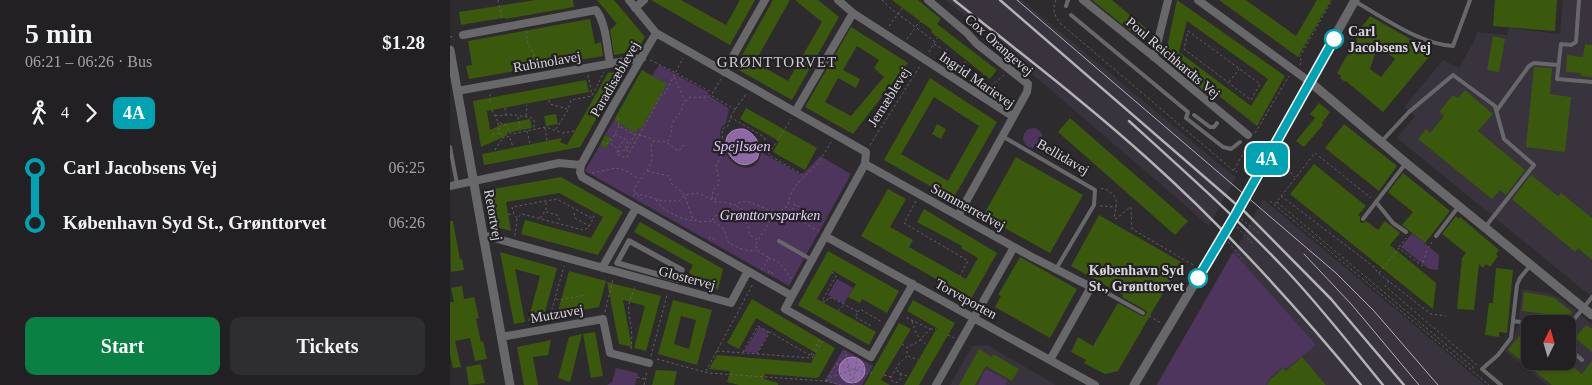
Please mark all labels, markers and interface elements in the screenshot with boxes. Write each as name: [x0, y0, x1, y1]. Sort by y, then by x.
street label: Cox Orangevej: [962, 11, 1036, 79]
street label: Poul Reichhardts Vej: [1123, 14, 1223, 102]
text: 5 min: [25, 18, 93, 49]
place label: Carl Jacobsens Vej: [1348, 24, 1431, 55]
marker: Carl Jacobsens Vej: [1324, 29, 1344, 49]
text: $1.28: [382, 32, 425, 53]
street label: Paradisæblevej: [587, 39, 643, 119]
street label: Rubinolavej: [512, 49, 582, 75]
street label: Ingrid Marievej: [937, 49, 1017, 111]
text: 06:21 – 06:26 · Bus: [25, 53, 152, 70]
district label: GRØNTTORVET: [717, 54, 837, 70]
street label: Jernæblevej: [865, 65, 913, 129]
icon: walk: [25, 99, 53, 127]
icon: forward: [77, 99, 105, 127]
text: 4A: [123, 103, 145, 123]
text: 4: [61, 104, 69, 121]
street label: Bellidavej: [1034, 136, 1092, 178]
water label: Spejlsøen: [713, 138, 771, 154]
line badge: 4A: [1244, 143, 1290, 175]
text: 4A: [1256, 149, 1278, 169]
text: Carl Jacobsens Vej: [63, 157, 217, 178]
text: 06:25: [389, 159, 425, 176]
street label: Summerredvej: [928, 180, 1008, 234]
street label: Retortvej: [481, 188, 505, 242]
park label: Grønttorvsparken: [720, 208, 820, 223]
text: København Syd St., Grønttorvet: [63, 212, 326, 233]
text: 06:26: [389, 214, 425, 231]
street label: Glostervej: [657, 263, 717, 293]
place label: København Syd St., Grønttorvet: [1089, 263, 1184, 294]
marker: København Syd St., Grønttorvet: [1188, 268, 1208, 288]
street label: Torveporten: [933, 276, 999, 322]
street label: Mutzuvej: [529, 302, 585, 326]
north arrow: [1521, 315, 1576, 370]
map controls: [1521, 315, 1576, 370]
button: Start: [25, 317, 220, 375]
button: Tickets: [230, 317, 425, 375]

